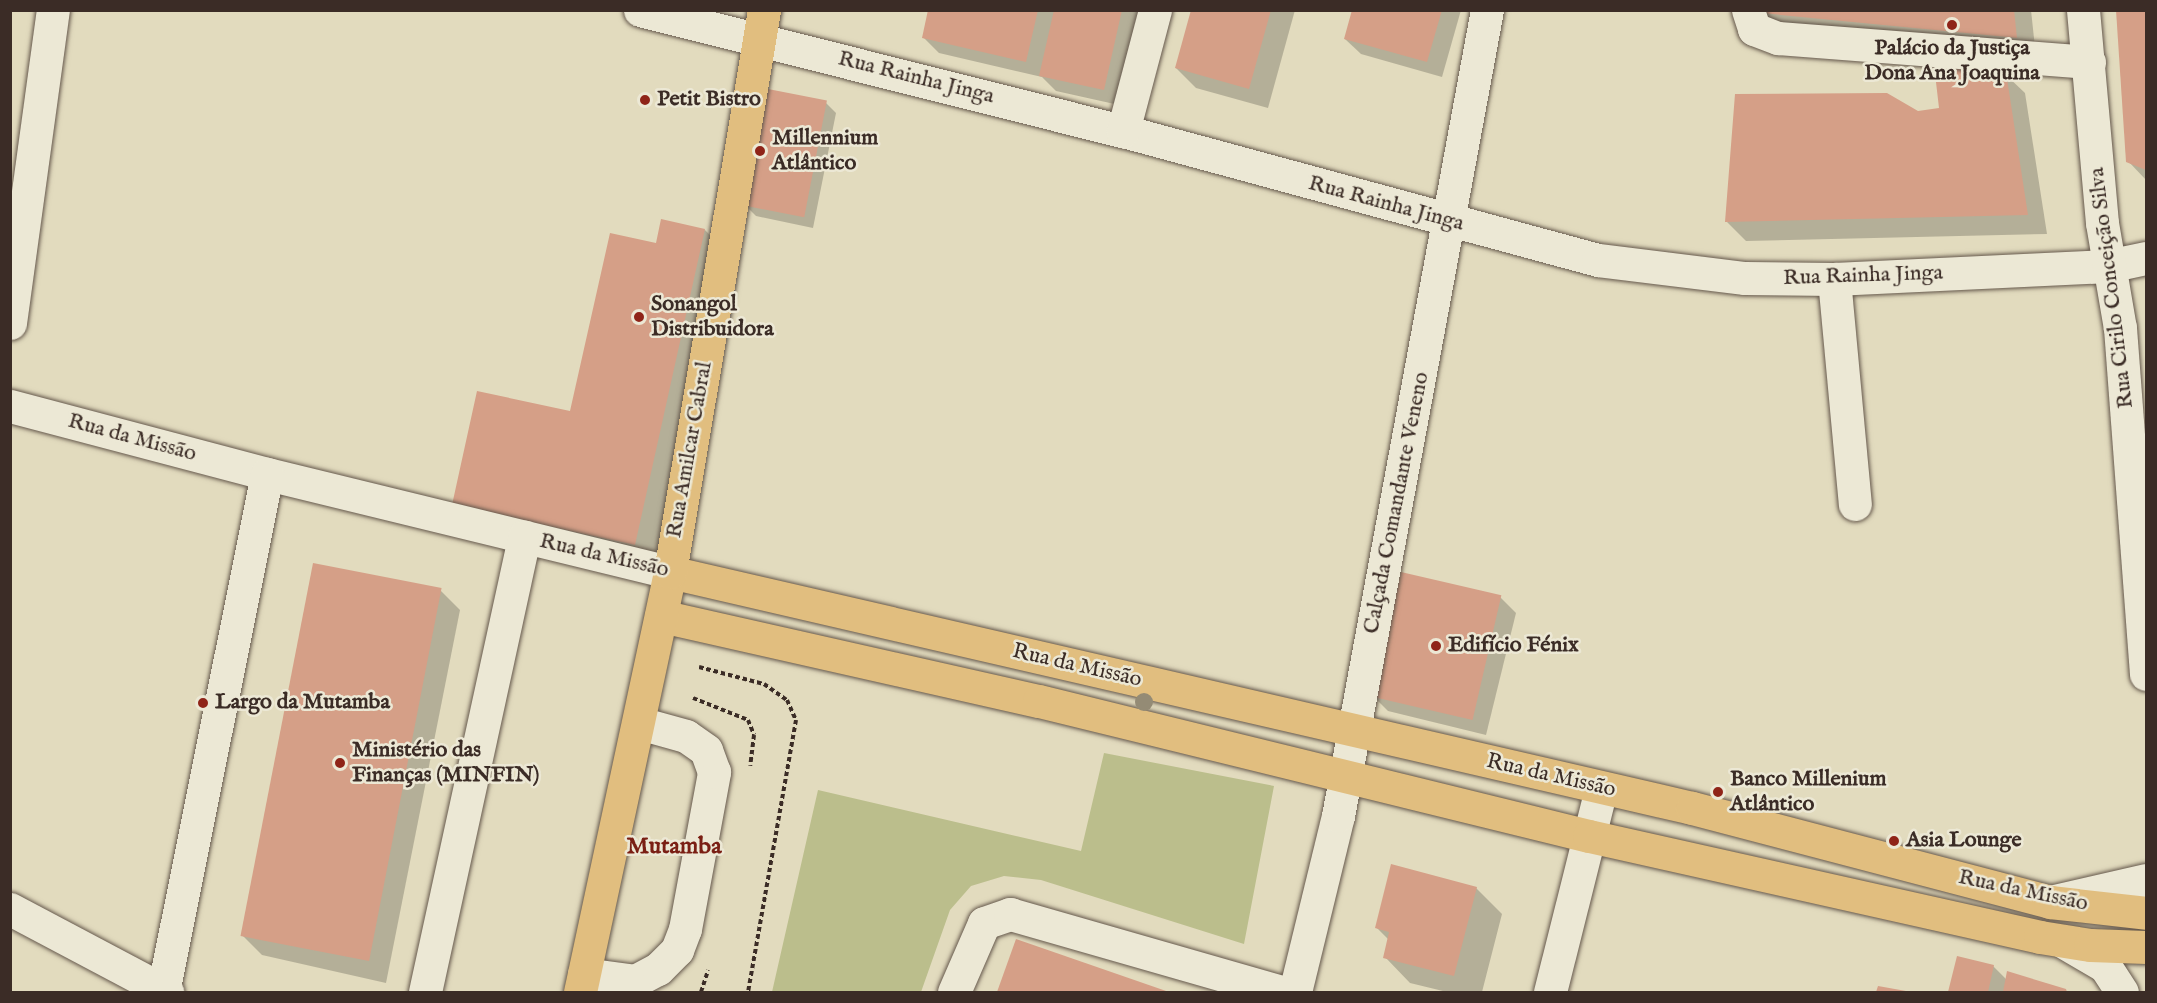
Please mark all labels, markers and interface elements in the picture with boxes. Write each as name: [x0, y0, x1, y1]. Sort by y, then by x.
marker: Palácio da Justiça Dona Ana Joaquina: [1945, 18, 1959, 32]
place label: Palácio da Justiça Dona Ana Joaquina: [1864, 35, 2040, 86]
street label: Rua Rainha Jinga: [835, 46, 997, 110]
place label: Petit Bistro: [657, 87, 761, 113]
marker: Petit Bistro: [638, 93, 652, 107]
place label: Millennium Atlântico: [772, 125, 878, 176]
marker: Millennium Atlântico: [753, 144, 767, 158]
street label: Rua Cirilo Conceição Silva: [2084, 166, 2140, 410]
street label: Rua Rainha Jinga: [1305, 171, 1467, 237]
street label: Rua Rainha Jinga: [1783, 260, 1943, 292]
place label: Sonangol Distribuidora: [651, 291, 774, 342]
marker: Sonangol Distribuidora: [632, 310, 646, 324]
street label: Rua Amilcar Cabral: [662, 360, 718, 540]
street label: Calçada Comandante Veneno: [1359, 370, 1435, 636]
street label: Rua da Missão: [65, 408, 199, 468]
street label: Rua da Missão: [537, 528, 671, 584]
place label: Edifício Fénix: [1448, 633, 1579, 659]
street label: Rua da Missão: [1010, 638, 1144, 694]
marker: Edifício Fénix: [1429, 639, 1443, 653]
place label: Largo da Mutamba: [215, 690, 390, 716]
marker: Largo da Mutamba: [196, 696, 210, 710]
place label: Ministério das Finanças (MINFIN): [352, 737, 539, 788]
street label: Rua da Missão: [1484, 748, 1618, 804]
marker: Ministério das Finanças (MINFIN): [333, 756, 347, 770]
place label: Banco Millenium Atlântico: [1730, 766, 1886, 818]
marker: Banco Millenium Atlântico: [1711, 785, 1725, 799]
place label: Asia Lounge: [1906, 828, 2022, 854]
district label: Mutamba: [626, 833, 722, 861]
marker: Asia Lounge: [1887, 834, 1901, 848]
street label: Rua da Missão: [1956, 864, 2090, 918]

